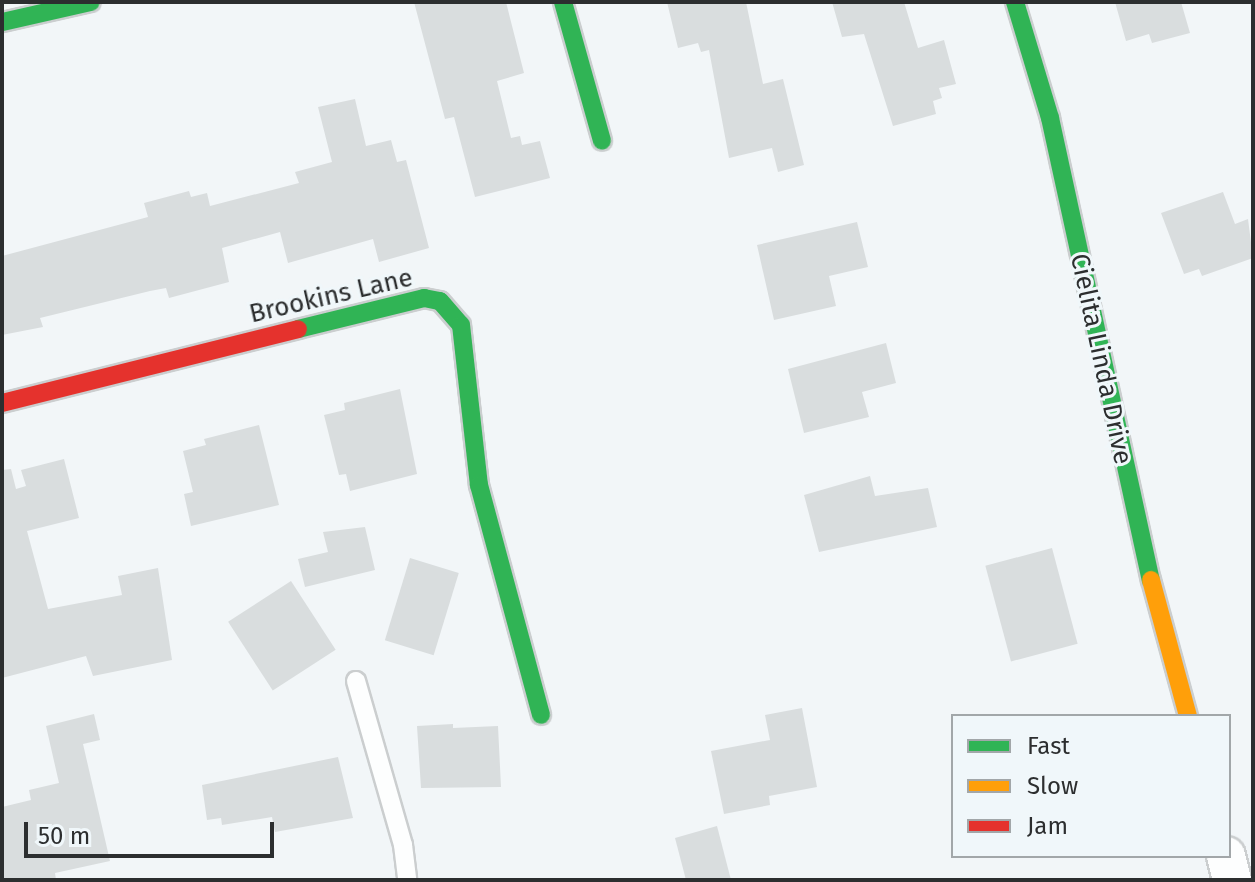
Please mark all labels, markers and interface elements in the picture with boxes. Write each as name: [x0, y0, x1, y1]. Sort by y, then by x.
street label: Cielita Linda Drive: [1063, 251, 1139, 467]
street label: Brookins Lane: [246, 262, 416, 330]
legend: [951, 714, 1231, 858]
text: Fast: [1027, 732, 1070, 760]
text: Slow: [1027, 772, 1078, 800]
scale bar: [28, 806, 278, 856]
text: Jam: [1027, 812, 1068, 840]
text: 50 m: [38, 822, 90, 850]

